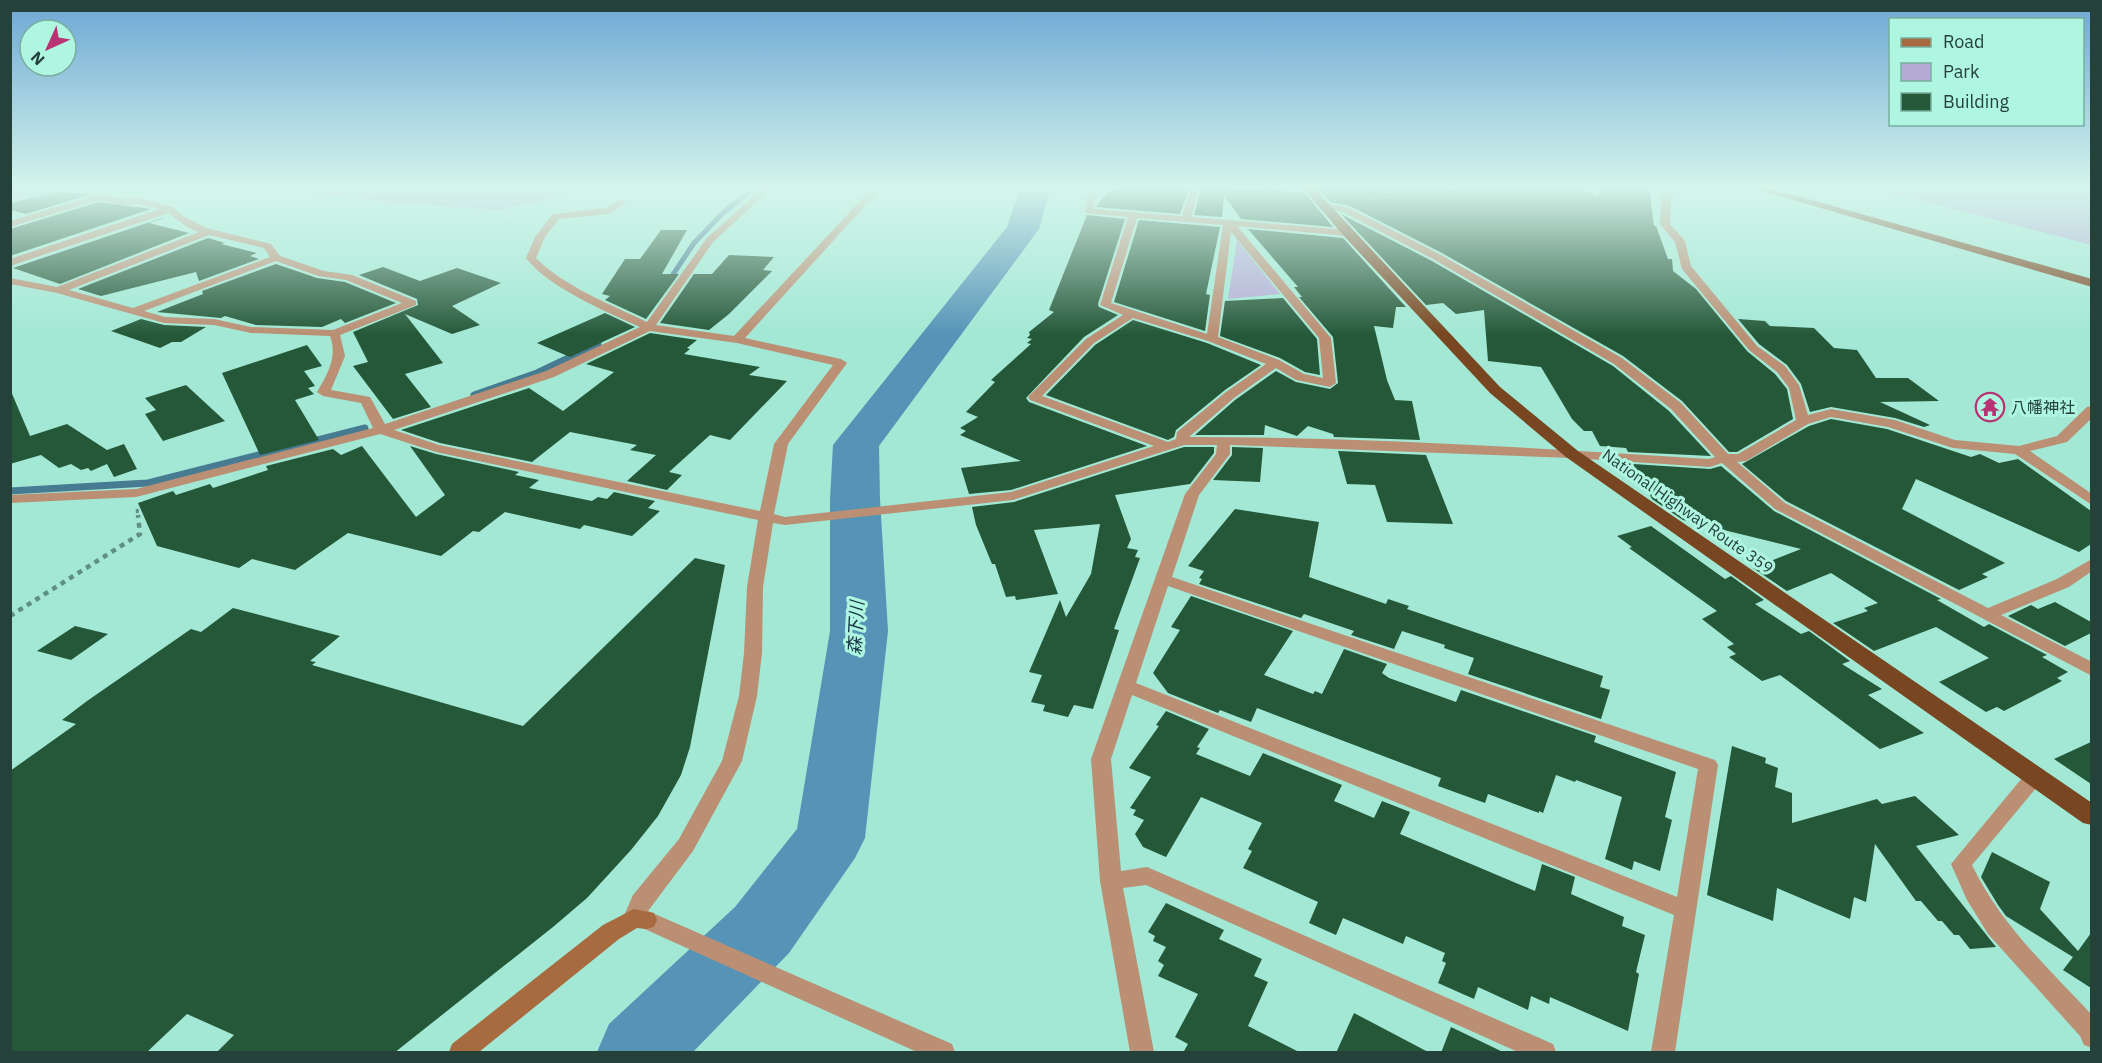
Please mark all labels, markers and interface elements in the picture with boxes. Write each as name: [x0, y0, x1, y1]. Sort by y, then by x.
north arrow: [18, 18, 78, 78]
legend: [1889, 18, 2084, 126]
text: Road: [1943, 30, 1984, 53]
text: N: [26, 47, 49, 70]
text: Park: [1943, 60, 1980, 83]
text: Building: [1943, 90, 2010, 113]
temple icon: 八幡神社: [1974, 391, 2006, 423]
place label: 八幡神社: [2011, 397, 2075, 417]
street label: National Highway Route 359: [1599, 444, 1777, 578]
water label: 森下川: [843, 598, 869, 656]

